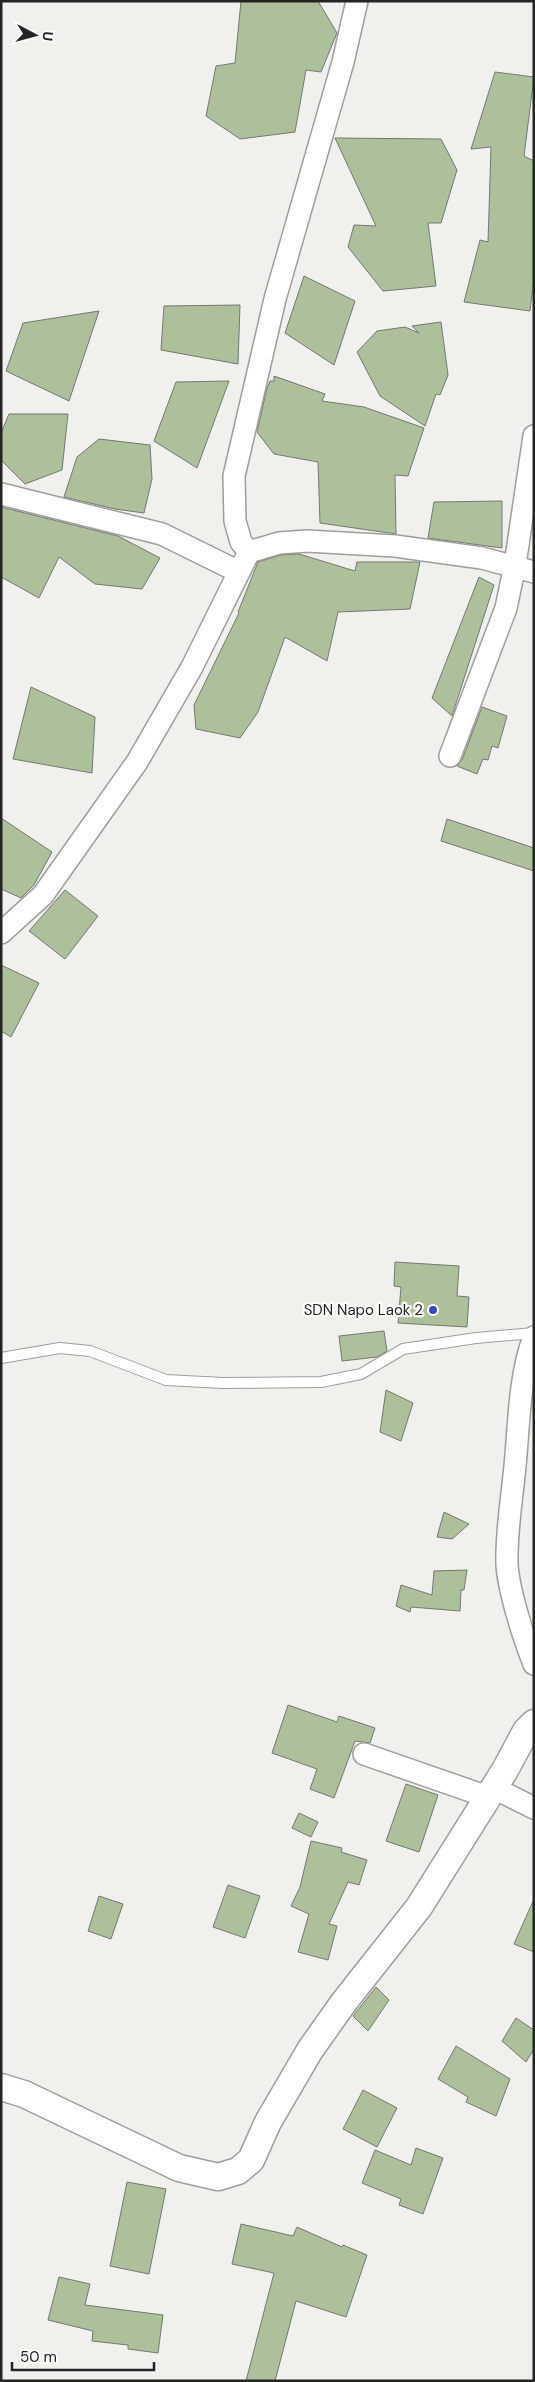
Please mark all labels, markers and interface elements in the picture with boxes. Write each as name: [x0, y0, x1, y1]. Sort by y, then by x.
north arrow: [10, 10, 60, 60]
text: U: [38, 31, 57, 42]
place label: SDN Napo Laok 2: [304, 1300, 423, 1320]
marker: SDN Napo Laok 2: [427, 1304, 439, 1316]
scale bar: [12, 2340, 155, 2372]
text: 50 m: [20, 2347, 57, 2367]

